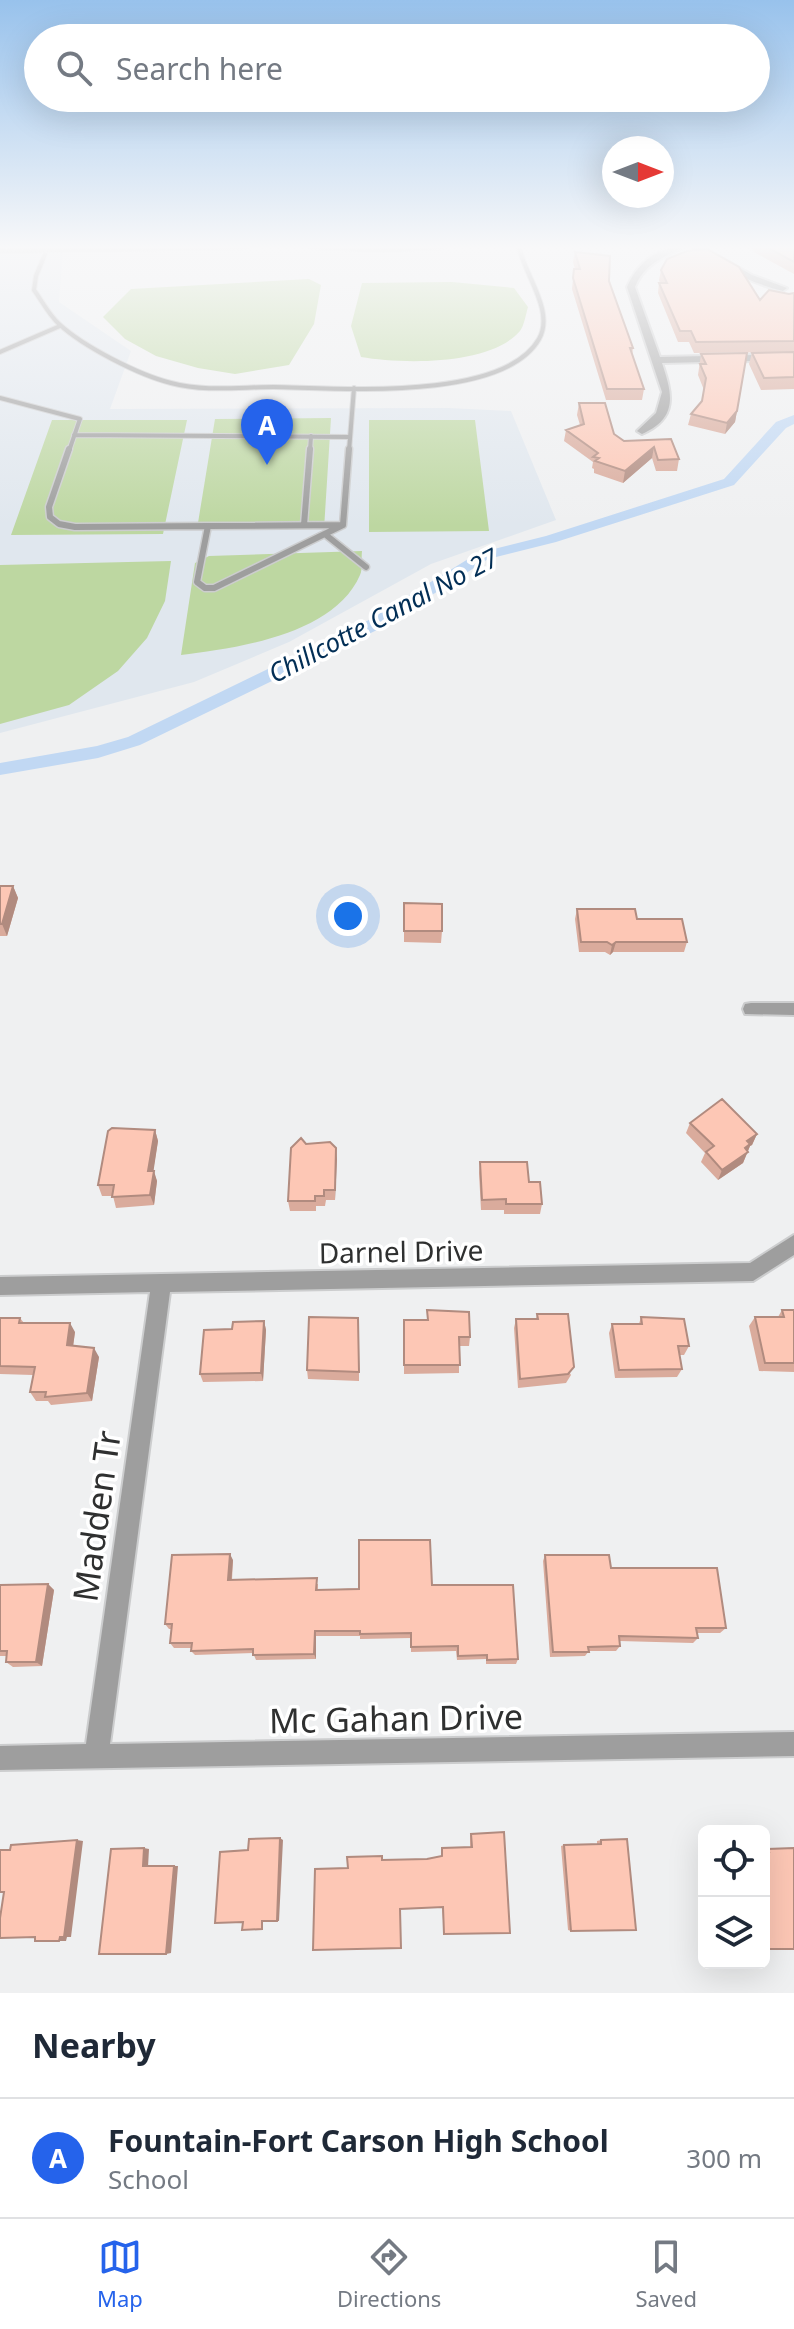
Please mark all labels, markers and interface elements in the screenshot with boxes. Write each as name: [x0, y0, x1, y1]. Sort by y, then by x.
search box: [24, 24, 770, 112]
icon: search: [52, 46, 96, 90]
text: Search here: [116, 48, 283, 89]
north arrow: [602, 136, 674, 208]
pin: A: [241, 399, 293, 465]
water label: Chillcotte Canal No 27: [262, 539, 505, 691]
your location: [328, 896, 368, 936]
street label: Darnel Drive: [318, 1231, 484, 1271]
street label: Madden Tr: [61, 1428, 131, 1604]
street label: Mc Gahan Drive: [269, 1693, 523, 1743]
map controls: [698, 1825, 770, 1969]
button: locate: [698, 1825, 770, 1897]
button: layers: [698, 1897, 770, 1969]
text: Nearby: [32, 2022, 156, 2068]
text: Fountain-Fort Carson High School: [108, 2120, 609, 2161]
text: A: [49, 2140, 67, 2176]
text: 300 m: [686, 2140, 762, 2176]
text: School: [108, 2161, 189, 2197]
tab: Map: [97, 2235, 143, 2313]
tab: Directions: [337, 2235, 441, 2313]
tab: Saved: [635, 2235, 697, 2313]

